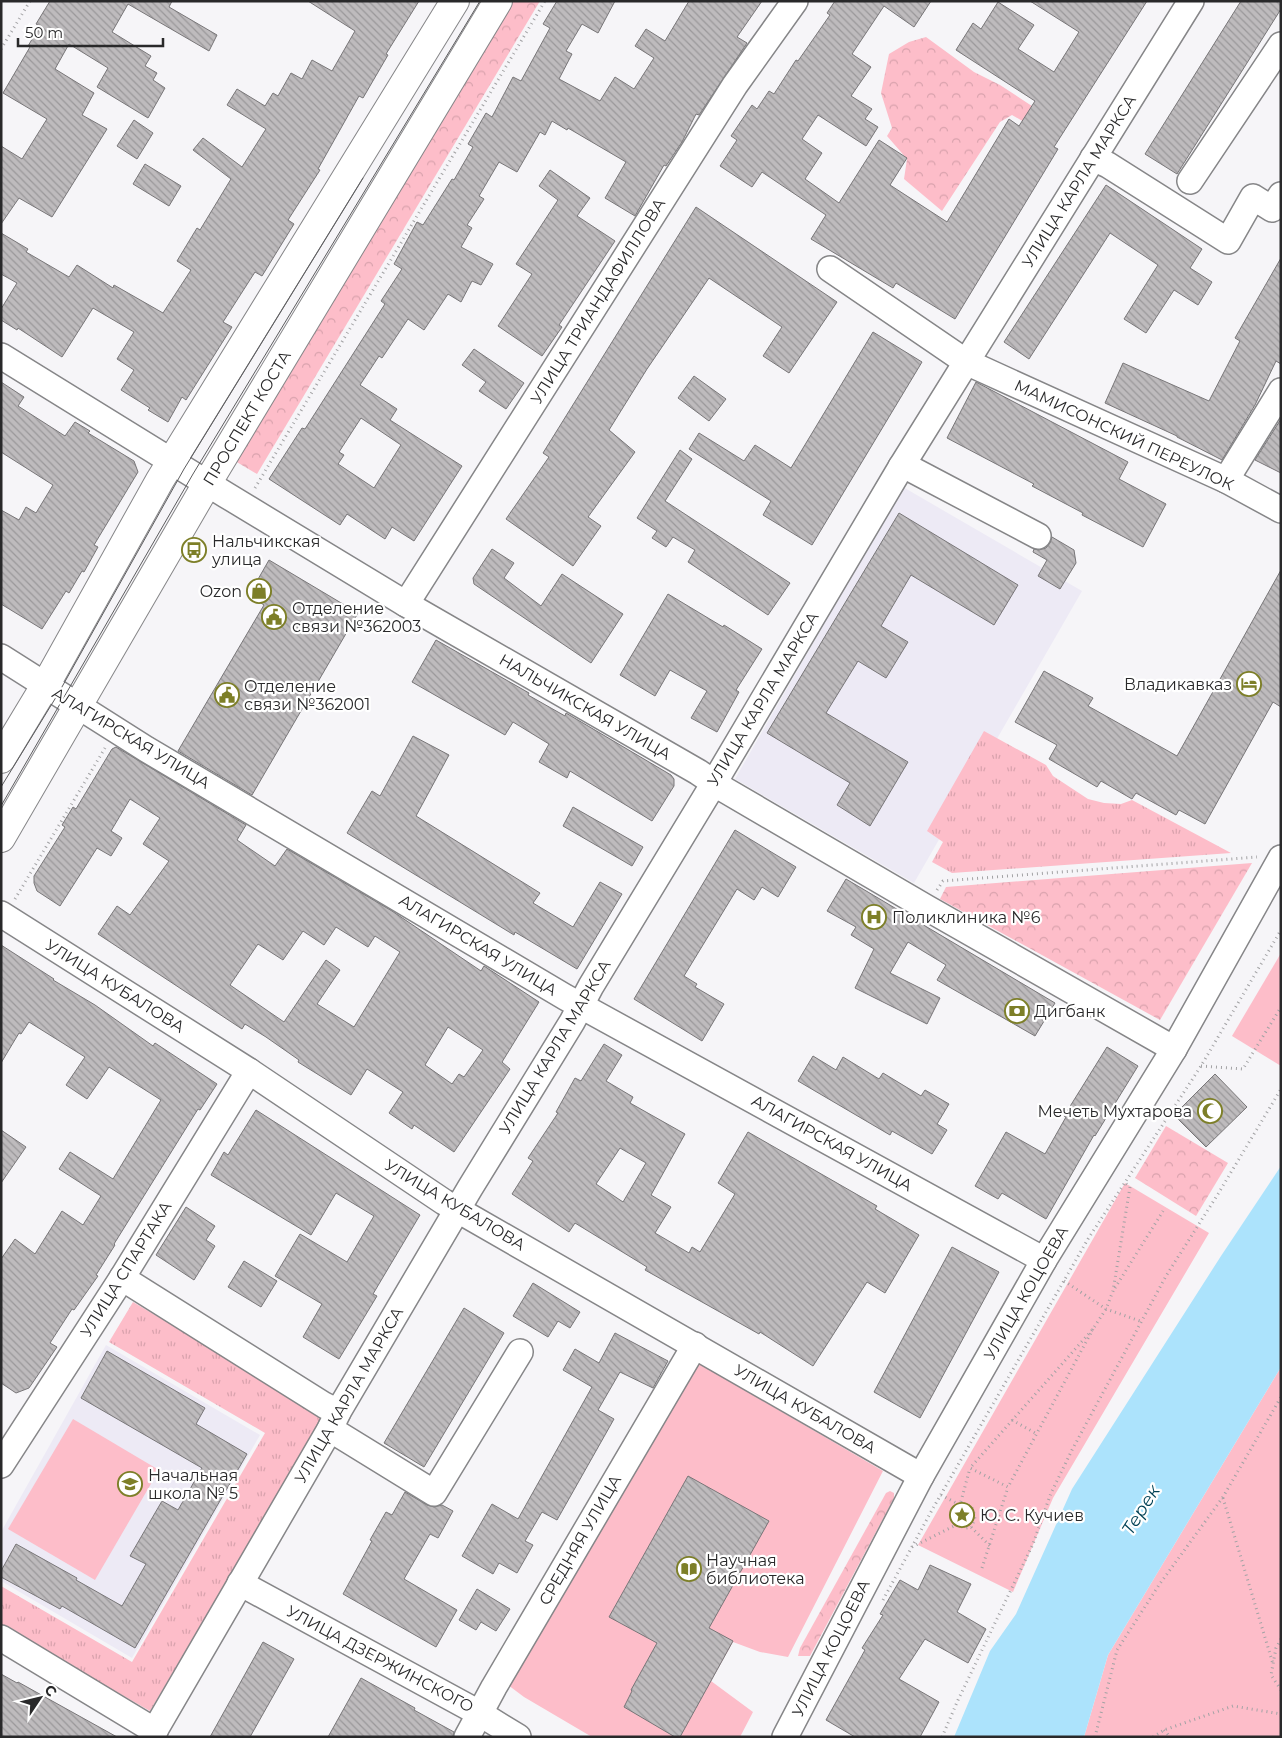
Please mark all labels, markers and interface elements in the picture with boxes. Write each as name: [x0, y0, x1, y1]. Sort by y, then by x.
scale bar: [18, 15, 162, 47]
text: 50 m: [25, 23, 63, 42]
street label: УЛИЦА КАРЛА МАРКСА: [1018, 91, 1140, 271]
street label: УЛИЦА ТРИАНДАФИЛЛОВА: [527, 195, 669, 407]
street label: ПРОСПЕКТ КОСТА: [199, 347, 295, 489]
street label: МАМИСОНСКИЙ ПЕРЕУЛОК: [1011, 376, 1237, 494]
place label: Нальчикская улица: [211, 532, 320, 569]
bus stop icon: Нальчикская улица: [181, 537, 207, 563]
shop icon: Ozon: [246, 578, 272, 604]
place label: Ozon: [200, 582, 242, 601]
place label: Отделение связи №362003: [292, 599, 421, 636]
public building icon: Отделение связи №362003: [261, 604, 287, 630]
street label: УЛИЦА КАРЛА МАРКСА: [703, 608, 823, 790]
street label: НАЛЬЧИКСКАЯ УЛИЦА: [496, 650, 674, 764]
hotel icon: Владикавказ: [1236, 671, 1262, 697]
place label: Владикавказ: [1124, 675, 1232, 694]
place label: Отделение связи №362001: [244, 677, 370, 714]
public building icon: Отделение связи №362001: [214, 682, 240, 708]
street label: АЛАГИРСКАЯ УЛИЦА: [49, 683, 214, 793]
street label: АЛАГИРСКАЯ УЛИЦА: [396, 890, 561, 1000]
hospital icon: Поликлиника №6: [861, 904, 887, 930]
place label: Поликлиника №6: [892, 908, 1041, 927]
street label: УЛИЦА КУБАЛОВА: [42, 935, 188, 1037]
street label: УЛИЦА КАРЛА МАРКСА: [495, 956, 615, 1138]
bank icon: Дигбанк: [1004, 998, 1030, 1024]
place label: Дигбанк: [1034, 1002, 1106, 1021]
street label: АЛАГИРСКАЯ УЛИЦА: [748, 1091, 916, 1195]
mosque icon: Мечеть Мухтарова: [1197, 1098, 1223, 1124]
place label: Мечеть Мухтарова: [1037, 1102, 1192, 1121]
street label: УЛИЦА КУБАЛОВА: [381, 1155, 529, 1255]
street label: УЛИЦА СПАРТАКА: [77, 1198, 176, 1340]
street label: УЛИЦА КОЦОЕВА: [980, 1223, 1072, 1363]
street label: УЛИЦА КАРЛА МАРКСА: [291, 1304, 407, 1486]
street label: УЛИЦА КУБАЛОВА: [731, 1361, 879, 1457]
place label: Начальная школа № 5: [148, 1466, 238, 1503]
school or university icon: Начальная школа № 5: [117, 1471, 143, 1497]
street label: СРЕДНЯЯ УЛИЦА: [535, 1471, 625, 1609]
water label: Терек: [1117, 1480, 1165, 1539]
place icon: Ю. С. Кучиев: [949, 1502, 975, 1528]
place label: Ю. С. Кучиев: [980, 1506, 1084, 1525]
place label: Научная библиотека: [706, 1551, 805, 1588]
library icon: Научная библиотека: [676, 1556, 702, 1582]
street label: УЛИЦА КОЦОЕВА: [788, 1576, 874, 1720]
street label: УЛИЦА ДЗЕРЖИНСКОГО: [283, 1602, 477, 1716]
north arrow: [15, 1673, 65, 1723]
text: С: [40, 1681, 61, 1700]

